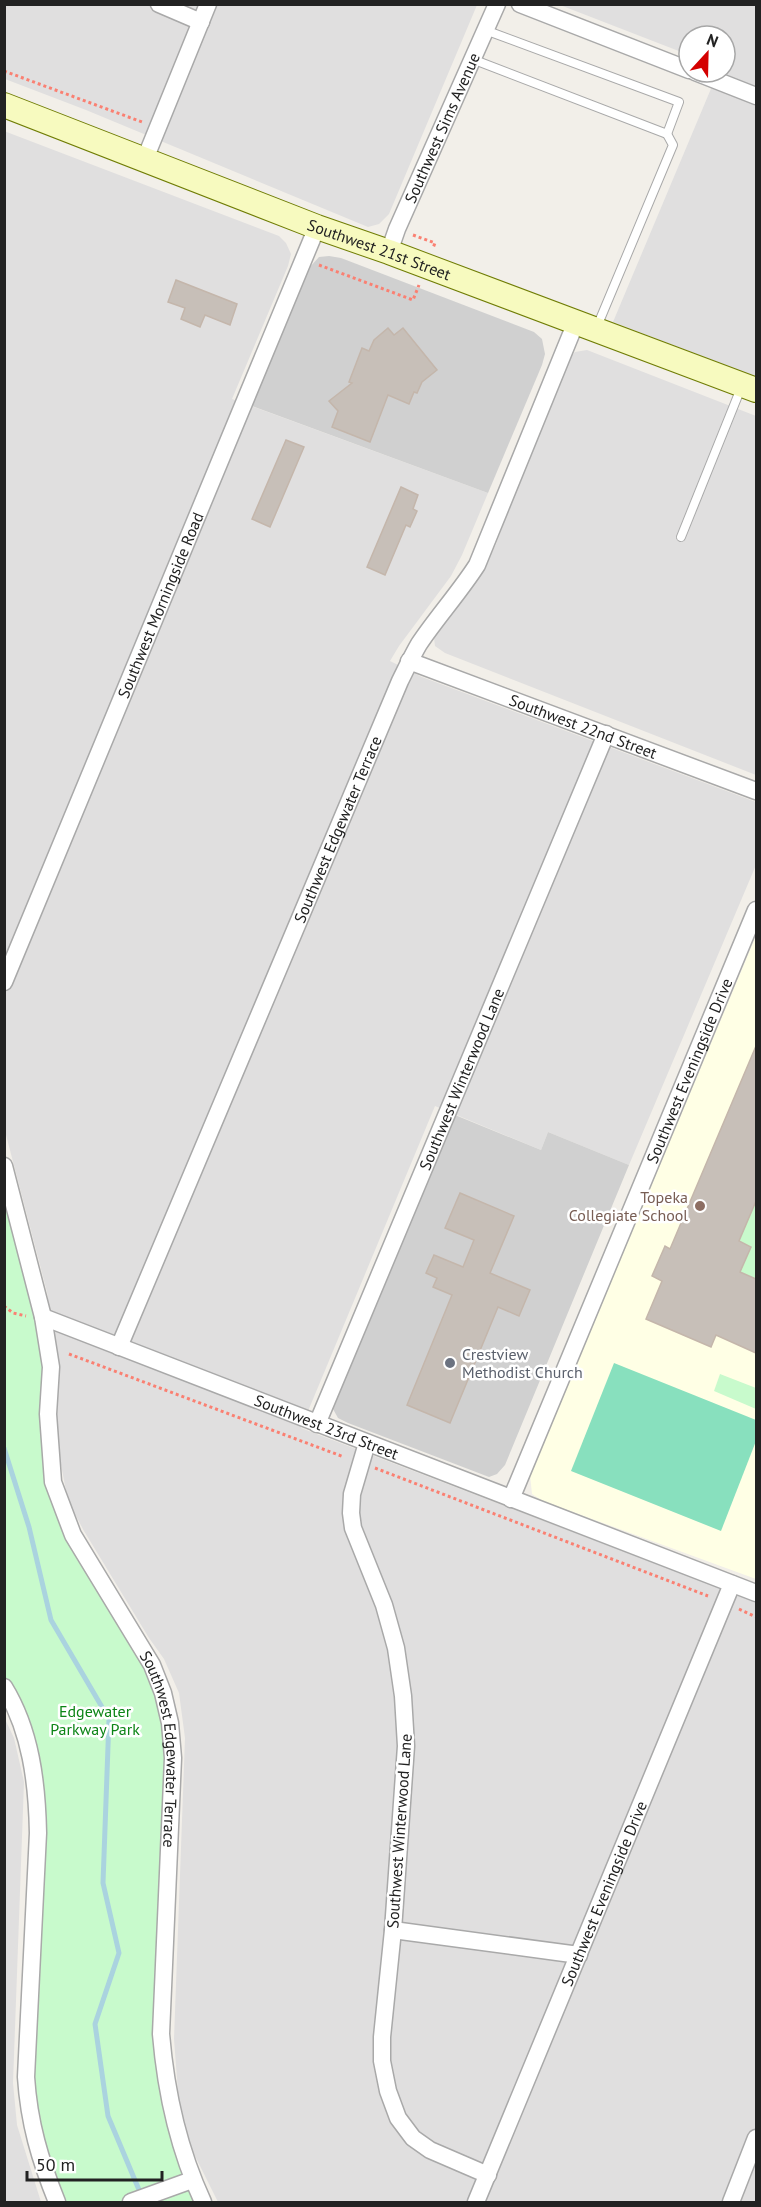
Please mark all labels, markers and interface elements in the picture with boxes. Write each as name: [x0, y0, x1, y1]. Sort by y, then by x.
north arrow: [677, 24, 737, 84]
text: N: [704, 29, 721, 51]
street label: Southwest Sims Avenue: [400, 50, 484, 206]
street label: Southwest 21st Street: [305, 214, 454, 285]
street label: Southwest Morningside Road: [113, 509, 208, 701]
street label: Southwest 22nd Street: [507, 689, 660, 763]
street label: Southwest Edgewater Terrace: [289, 733, 386, 926]
street label: Southwest Eveningside Drive: [642, 975, 737, 1166]
street label: Southwest Winterwood Lane: [415, 985, 508, 1173]
place label: Topeka Collegiate School: [569, 1187, 688, 1225]
marker: Topeka Collegiate School: [693, 1199, 707, 1213]
place label: Crestview Methodist Church: [462, 1344, 583, 1382]
marker: Crestview Methodist Church: [443, 1356, 457, 1370]
street label: Southwest 23rd Street: [252, 1390, 402, 1464]
street label: Southwest Edgewater Terrace: [136, 1647, 183, 1848]
park label: Edgewater Parkway Park: [50, 1701, 140, 1739]
street label: Southwest Winterwood Lane: [382, 1733, 416, 1929]
street label: Southwest Eveningside Drive: [557, 1798, 651, 1989]
scale bar: [27, 2144, 162, 2182]
text: 50 m: [36, 2153, 75, 2176]

